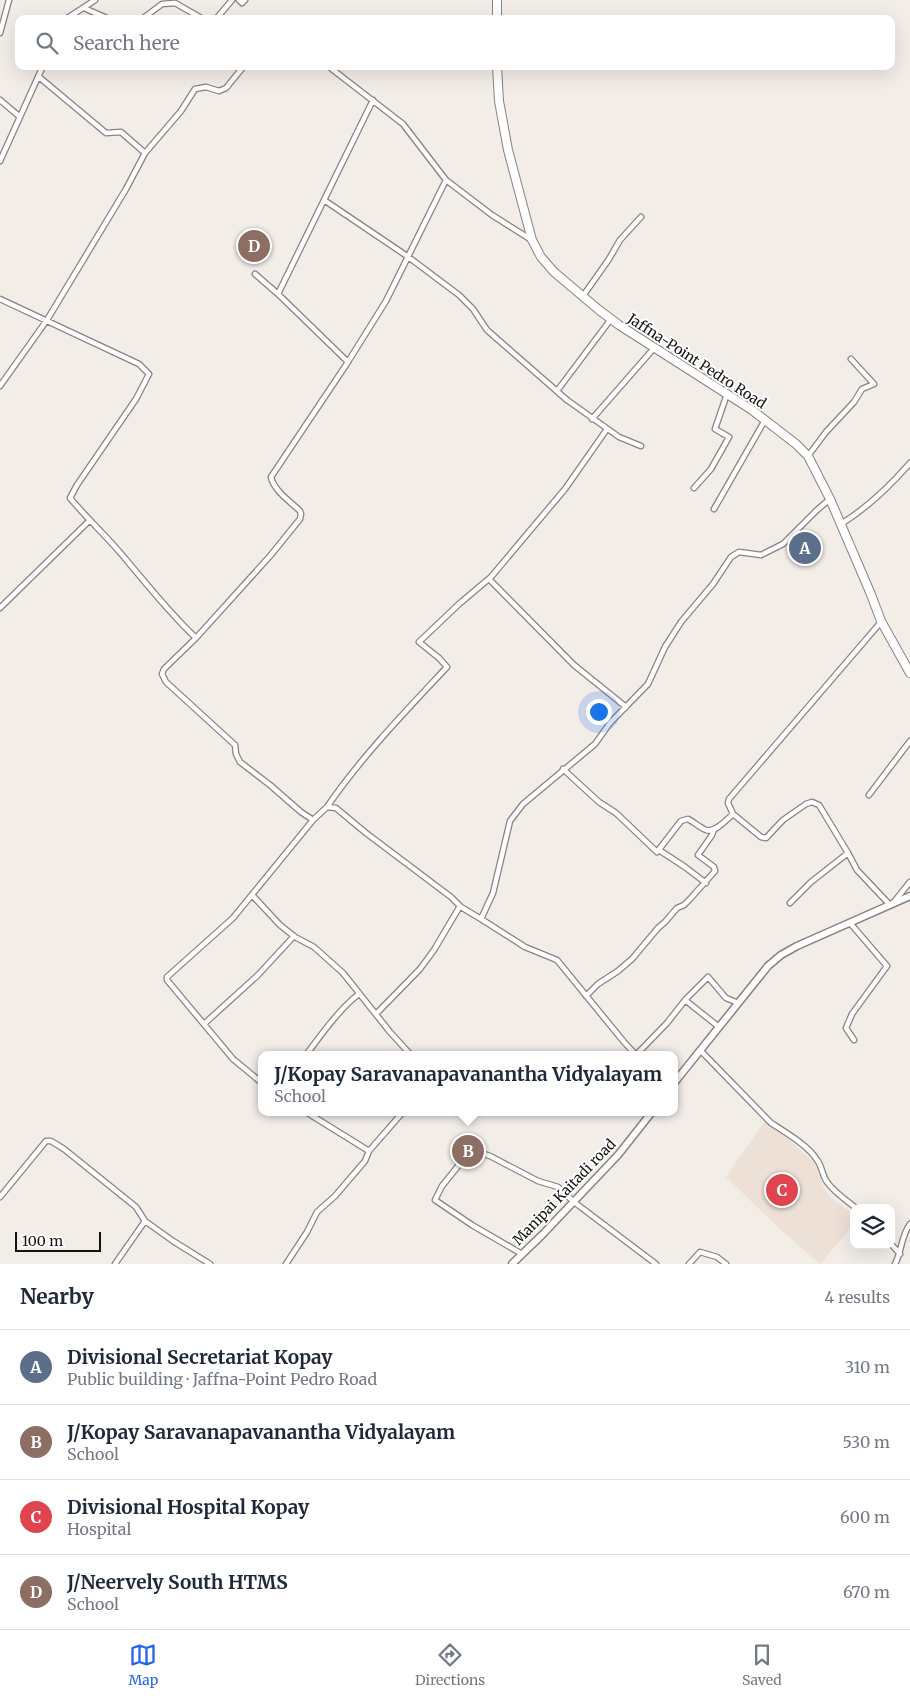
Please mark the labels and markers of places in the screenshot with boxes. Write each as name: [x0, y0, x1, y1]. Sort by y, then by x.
pin: D: [238, 227, 270, 265]
pin: A: [789, 529, 821, 567]
pin: B: [452, 1132, 484, 1170]
pin: C: [766, 1171, 798, 1209]

